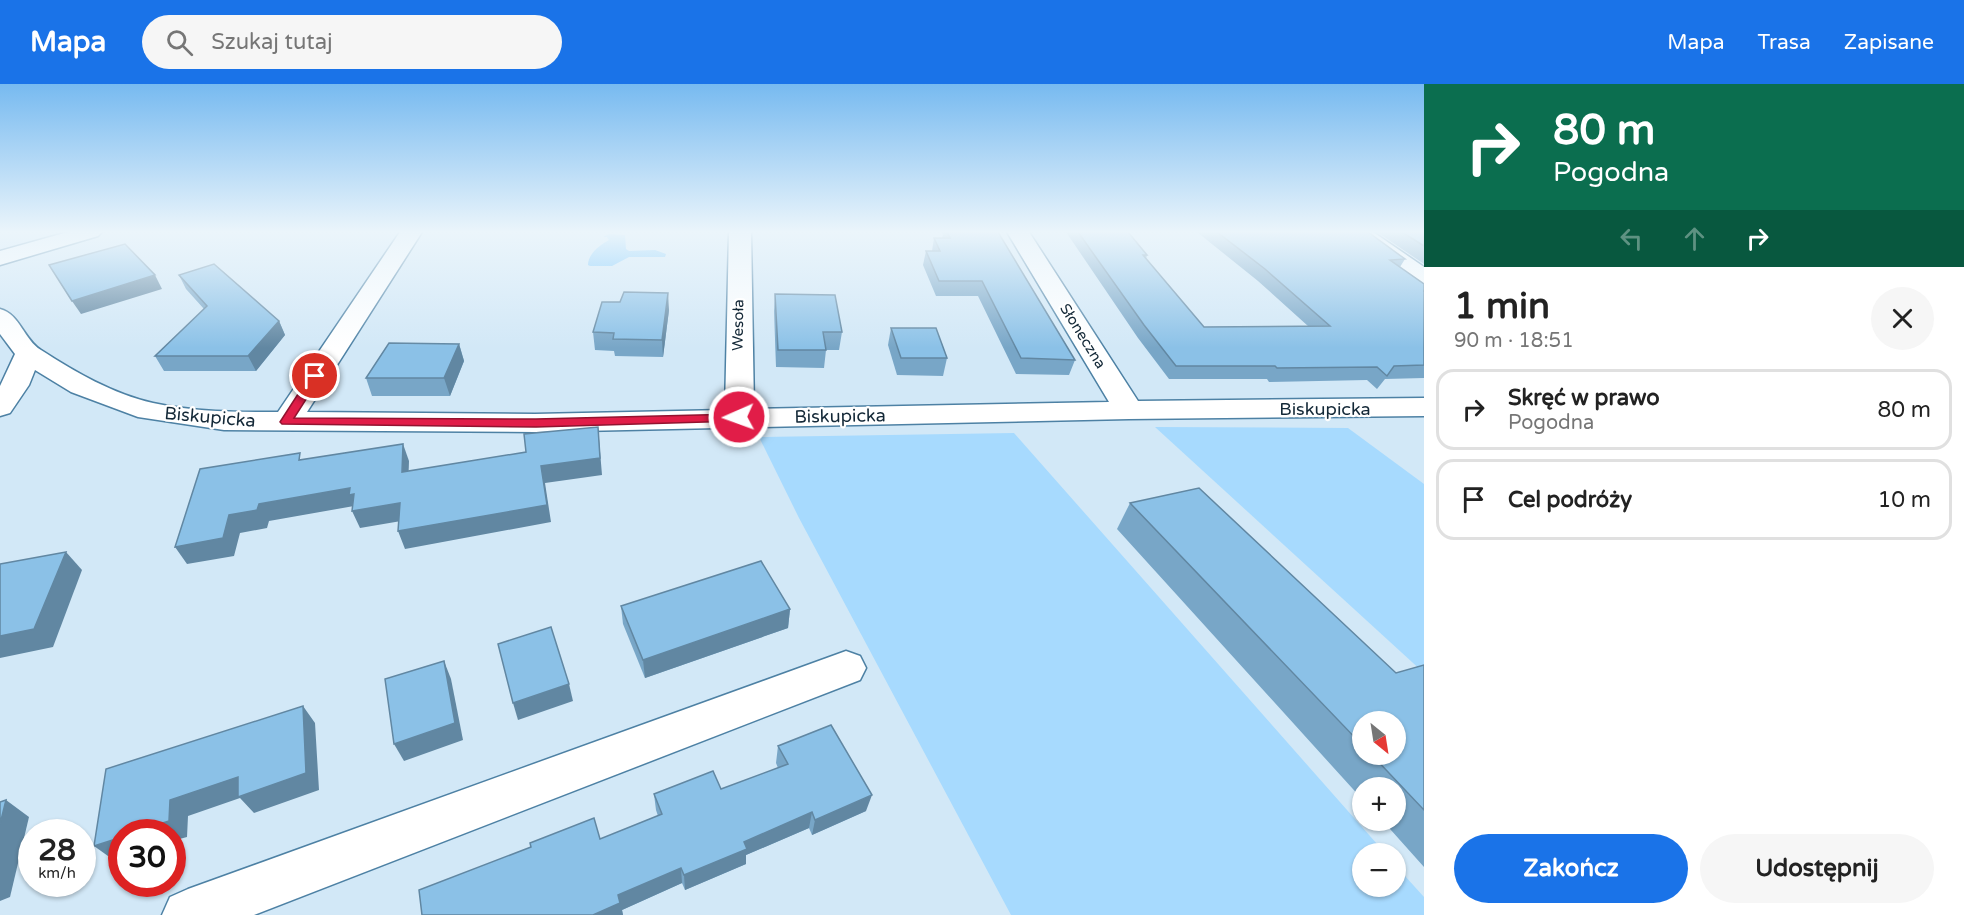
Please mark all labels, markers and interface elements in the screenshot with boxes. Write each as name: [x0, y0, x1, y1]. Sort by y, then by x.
search box: [142, 15, 562, 69]
text: Mapa: [30, 25, 106, 59]
icon: search: [163, 26, 196, 59]
text: Szukaj tutaj: [211, 29, 333, 55]
text: Mapa: [1667, 30, 1724, 55]
text: Trasa: [1757, 30, 1811, 55]
text: Zapisane: [1844, 30, 1934, 55]
text: 80 m: [1553, 105, 1655, 156]
icon: right: [1454, 108, 1532, 186]
text: Pogodna: [1553, 156, 1669, 189]
icon: left: [1615, 222, 1648, 255]
icon: ahead: [1678, 222, 1711, 255]
icon: right: [1741, 222, 1774, 255]
text: 1 min: [1454, 285, 1550, 328]
button: close: [1871, 287, 1934, 350]
street label: Wesoła: [729, 299, 747, 351]
street label: Słoneczna: [1056, 300, 1110, 372]
text: 90 m · 18:51: [1454, 329, 1574, 353]
pin: [289, 350, 340, 401]
icon: arrive: [298, 359, 331, 392]
position arrow: [707, 385, 771, 449]
text: Skręć w prawo: [1508, 385, 1660, 411]
icon: right: [1457, 393, 1490, 426]
text: 80 m: [1877, 397, 1931, 423]
street label: Biskupicka: [1279, 398, 1371, 420]
street label: Biskupicka: [164, 402, 256, 432]
street label: Biskupicka: [794, 404, 886, 428]
text: Pogodna: [1508, 411, 1594, 435]
icon: arrive: [1457, 483, 1490, 516]
text: Cel podróży: [1508, 487, 1632, 513]
text: 10 m: [1877, 487, 1931, 513]
north arrow: [1352, 711, 1406, 765]
map controls: [1352, 711, 1406, 897]
button: +: [1352, 777, 1406, 831]
speed limit sign: 30: [108, 819, 186, 897]
text: 28: [38, 832, 76, 869]
button: Zakończ: [1454, 834, 1688, 903]
button: Udostępnij: [1700, 834, 1934, 903]
button: −: [1352, 843, 1406, 897]
text: km/h: [38, 864, 76, 882]

